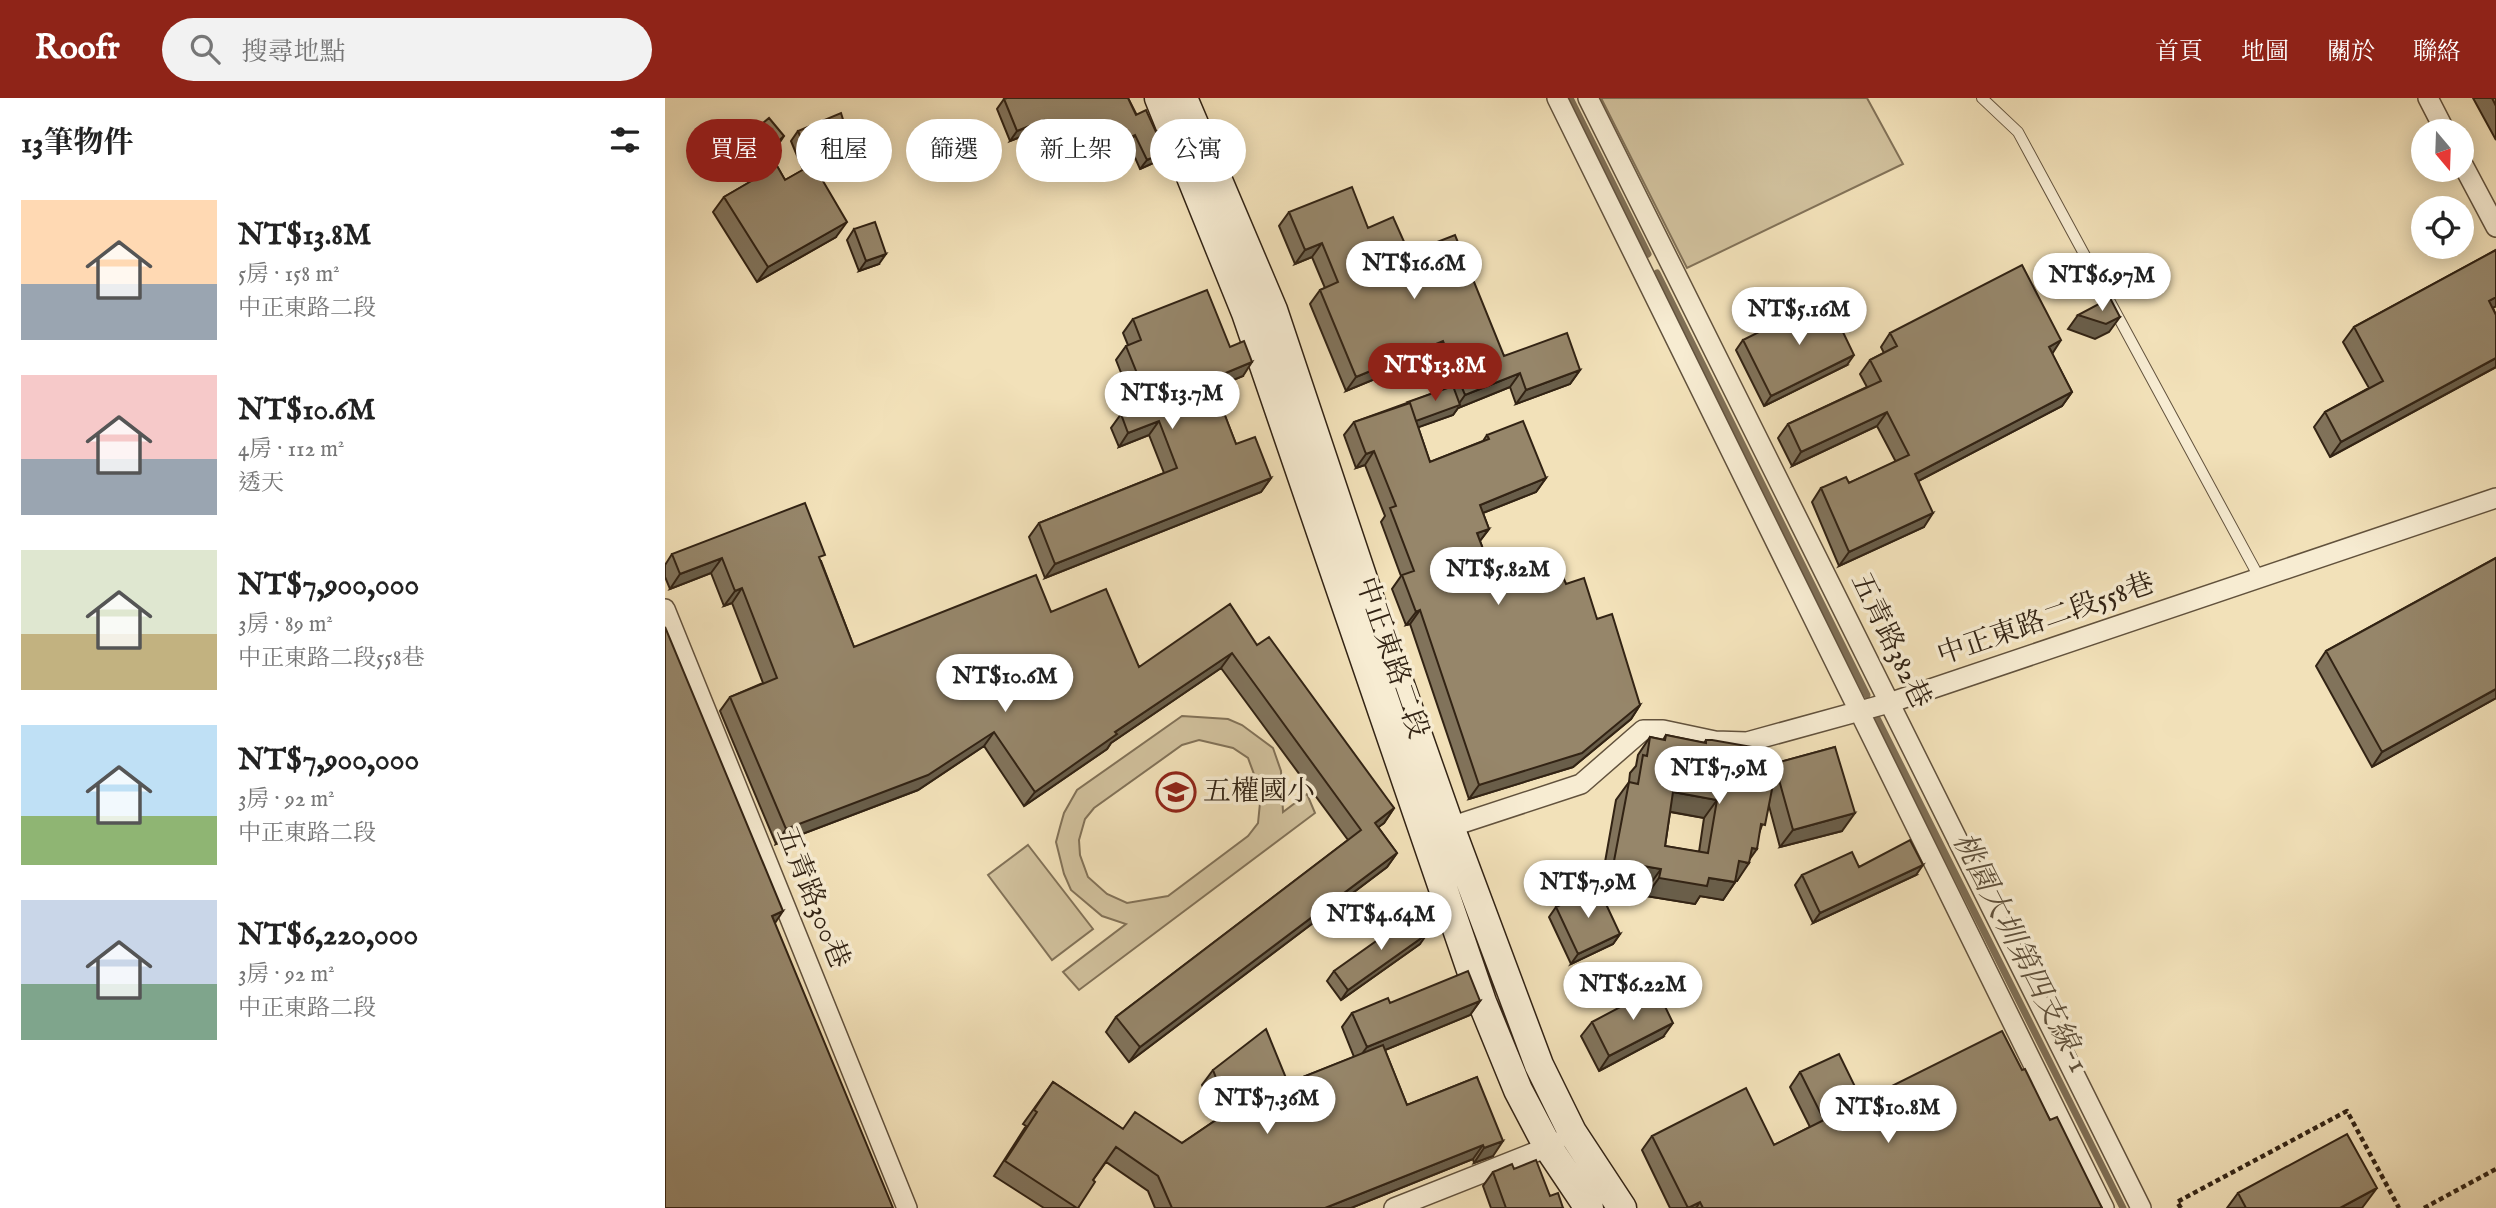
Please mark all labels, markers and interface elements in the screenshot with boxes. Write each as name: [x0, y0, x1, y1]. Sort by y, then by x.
search box: [162, 18, 652, 81]
text: Roofr: [35, 28, 120, 70]
icon: search: [186, 30, 224, 68]
text: 搜尋地點: [242, 36, 346, 69]
text: 首頁: [2155, 37, 2203, 68]
text: 地圖: [2241, 37, 2289, 68]
text: 關於: [2327, 37, 2375, 68]
text: 聯絡: [2413, 37, 2461, 68]
chip: 買屋: [686, 119, 782, 182]
chip: 租屋: [796, 119, 892, 182]
chip: 篩選: [906, 119, 1002, 182]
chip: 新上架: [1016, 119, 1136, 182]
chip: 公寓: [1150, 119, 1246, 182]
north arrow: [2411, 119, 2475, 182]
map controls: [2411, 119, 2474, 259]
icon: filters: [606, 121, 644, 159]
text: 13筆物件: [21, 125, 133, 163]
button: locate: [2411, 196, 2474, 259]
text: NT$13.8M: [238, 217, 371, 255]
icon: home: [77, 228, 161, 312]
pin: NT$16.6M: [1342, 242, 1486, 301]
text: NT$16.6M: [1362, 249, 1466, 278]
pin: NT$6.97M: [2030, 254, 2174, 313]
text: 5房 · 158 m²: [238, 260, 340, 289]
text: NT$6.97M: [2049, 261, 2155, 290]
pin: NT$5.16M: [1727, 288, 1871, 347]
text: 中正東路二段: [238, 294, 376, 323]
text: NT$5.16M: [1748, 295, 1850, 324]
pin: NT$13.8M: [1363, 344, 1507, 403]
text: NT$13.8M: [1384, 351, 1486, 380]
pin: NT$13.7M: [1100, 372, 1244, 431]
text: NT$13.7M: [1121, 379, 1223, 408]
text: NT$10.6M: [238, 392, 375, 430]
icon: home: [77, 403, 161, 487]
text: 4房 · 112 m²: [238, 435, 345, 464]
text: 透天: [238, 469, 284, 498]
pin: NT$5.82M: [1426, 547, 1570, 607]
text: NT$5.82M: [1446, 555, 1550, 584]
street label: 中正東路二段558巷: [1933, 566, 2159, 674]
text: NT$7,900,000: [238, 567, 419, 605]
street label: 五青路382巷: [1842, 567, 1938, 715]
street label: 中正東路二段: [1347, 573, 1435, 743]
icon: home: [77, 578, 161, 662]
text: 3房 · 89 m²: [238, 610, 333, 639]
text: 中正東路二段558巷: [238, 644, 425, 673]
pin: NT$10.6M: [933, 654, 1077, 714]
text: NT$10.6M: [952, 662, 1058, 691]
text: NT$7,900,000: [238, 742, 419, 780]
pin: NT$7.9M: [1654, 746, 1784, 806]
icon: home: [77, 753, 161, 837]
text: NT$7.9M: [1671, 754, 1767, 783]
school or university icon: 五權國小: [1155, 771, 1197, 813]
place label: 五權國小: [1203, 775, 1315, 810]
text: 3房 · 92 m²: [238, 785, 335, 814]
text: 中正東路二段: [238, 819, 376, 848]
street label: 五青路300巷: [768, 822, 856, 974]
water label: 桃園大圳第四支線-1: [1943, 827, 2097, 1079]
pin: NT$7.9M: [1523, 860, 1653, 920]
text: NT$7.9M: [1540, 868, 1636, 897]
pin: NT$4.64M: [1309, 892, 1453, 952]
text: NT$4.64M: [1327, 900, 1435, 929]
text: NT$6,220,000: [238, 917, 418, 955]
icon: home: [77, 928, 161, 1012]
text: 3房 · 92 m²: [238, 960, 335, 989]
pin: NT$6.22M: [1561, 962, 1705, 1022]
text: NT$6.22M: [1579, 970, 1687, 999]
text: 中正東路二段: [238, 994, 376, 1023]
pin: NT$7.36M: [1195, 1076, 1339, 1136]
text: NT$7.36M: [1215, 1084, 1320, 1113]
pin: NT$10.8M: [1816, 1086, 1960, 1145]
text: NT$10.8M: [1836, 1093, 1940, 1122]

